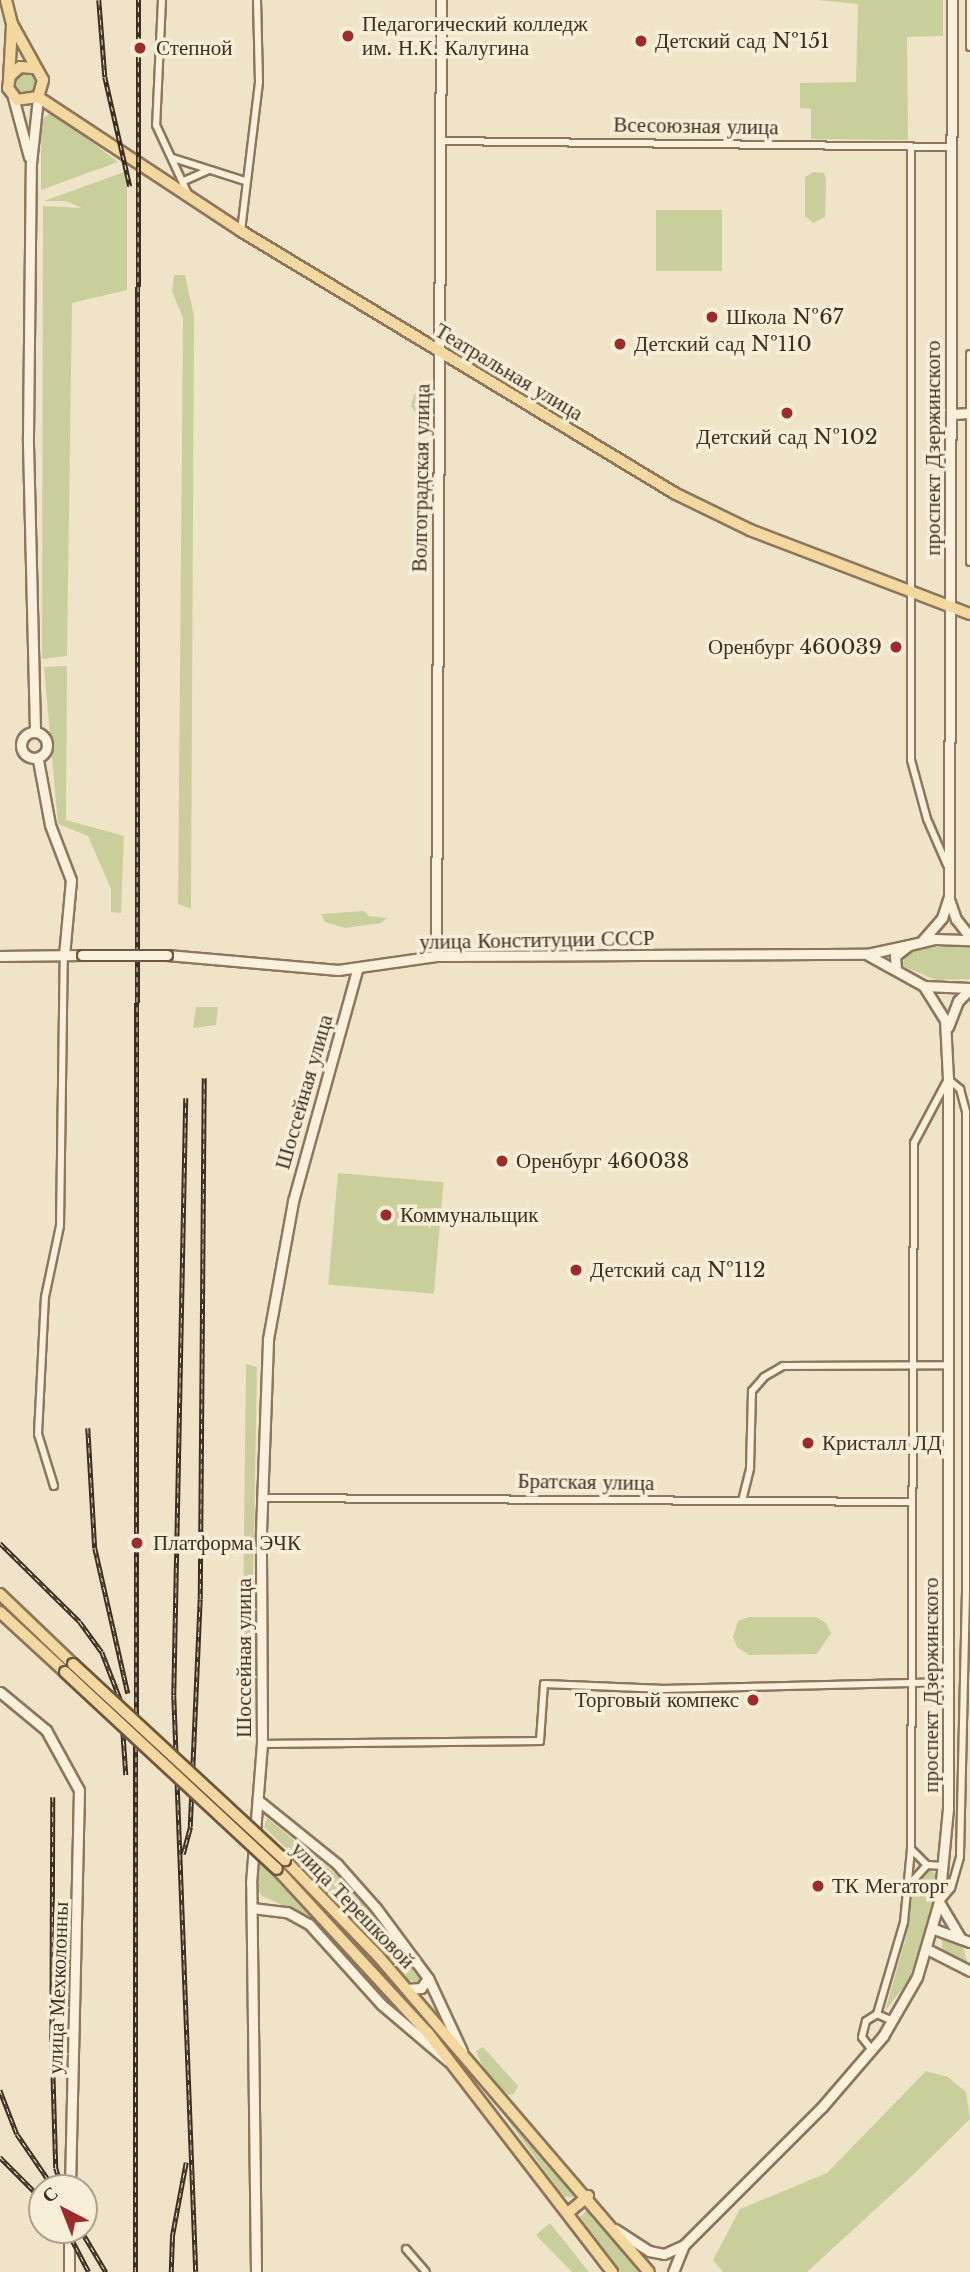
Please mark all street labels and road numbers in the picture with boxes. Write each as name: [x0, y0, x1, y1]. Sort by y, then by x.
street label: Всесоюзная улица: [613, 112, 779, 140]
street label: Театральная улица: [431, 318, 587, 426]
street label: проспект Дзержинского: [920, 340, 946, 556]
street label: Волгоградская улица: [407, 384, 435, 572]
street label: улица Конституции СССР: [419, 925, 655, 955]
street label: Шоссейная улица: [270, 1012, 338, 1172]
street label: Братская улица: [517, 1468, 655, 1496]
street label: проспект Дзержинского: [918, 1577, 944, 1793]
street label: Шоссейная улица: [231, 1578, 257, 1738]
street label: улица Терешковой: [286, 1836, 420, 1974]
street label: улица Мехколонны: [42, 1901, 74, 2075]

